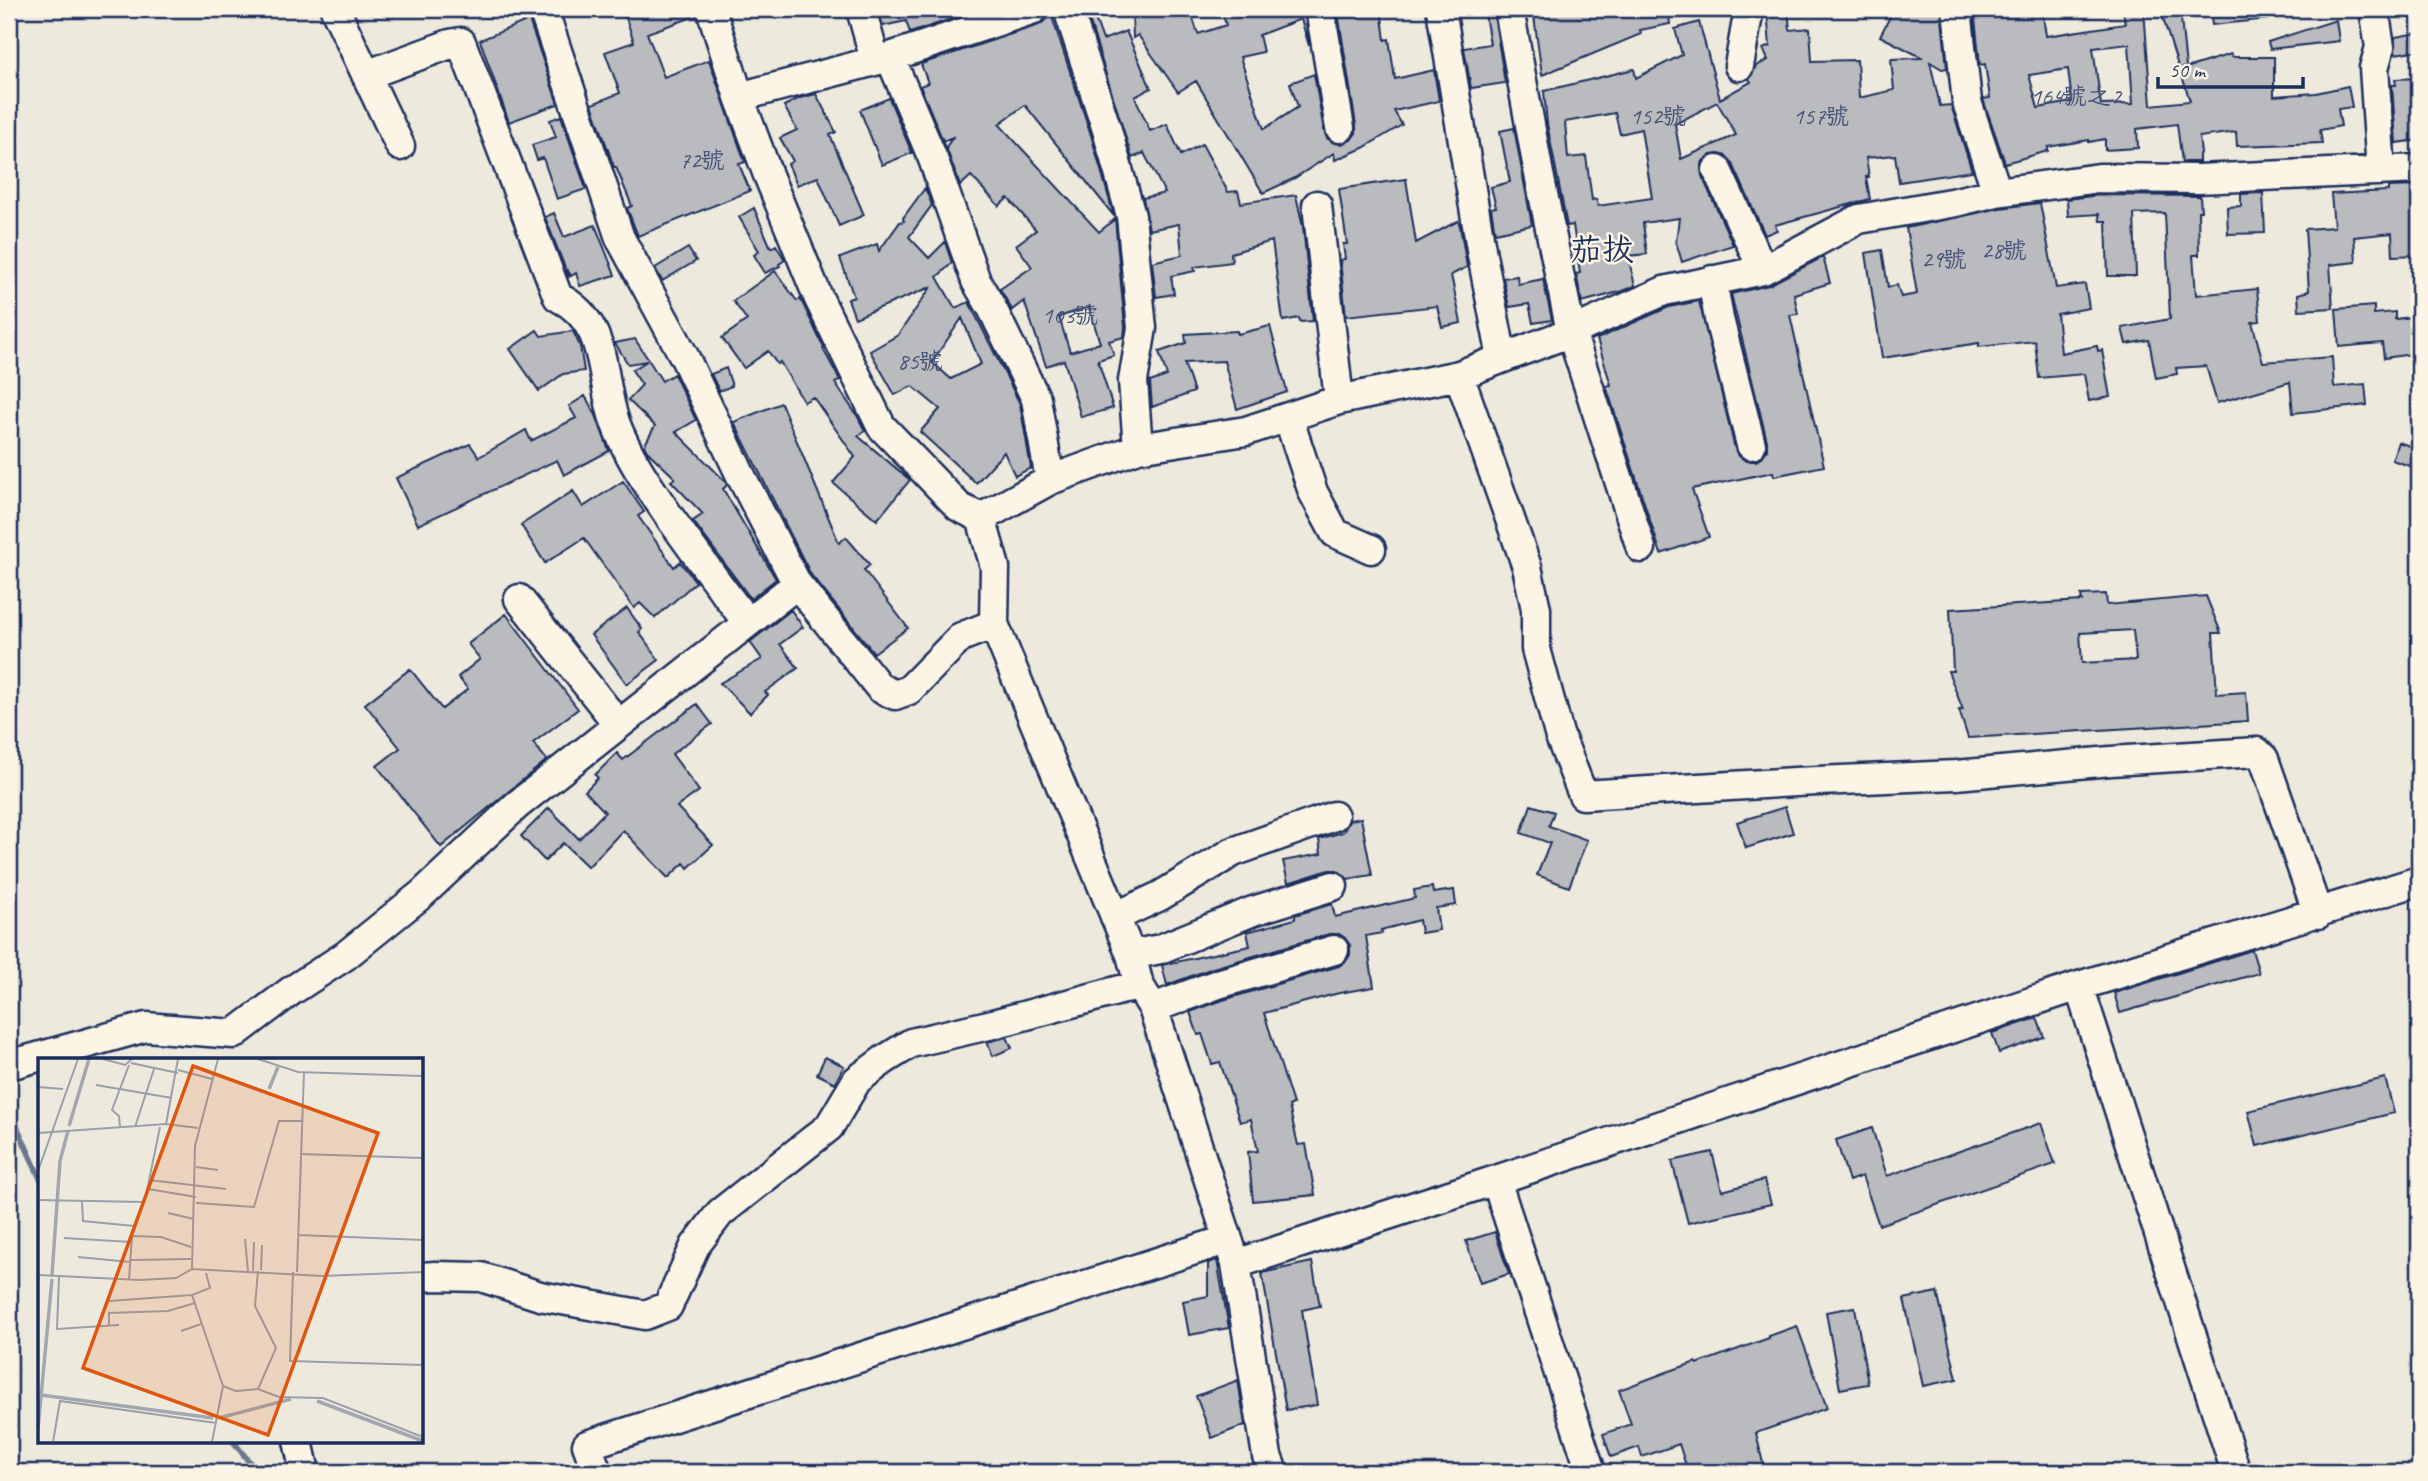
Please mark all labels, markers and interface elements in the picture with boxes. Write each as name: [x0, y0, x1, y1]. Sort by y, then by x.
scale bar: [2158, 46, 2304, 90]
text: 50 m: [2169, 57, 2207, 83]
house number: 164號之2: [2030, 81, 2124, 111]
house number: 152號: [1630, 101, 1686, 131]
house number: 157號: [1793, 101, 1849, 131]
house number: 72號: [679, 145, 725, 175]
district label: 茄拔: [1570, 229, 1634, 270]
house number: 28號: [1981, 235, 2027, 265]
house number: 29號: [1921, 244, 1967, 274]
house number: 103號: [1042, 300, 1098, 330]
house number: 85號: [897, 346, 943, 376]
inset map: [38, 1058, 424, 1442]

